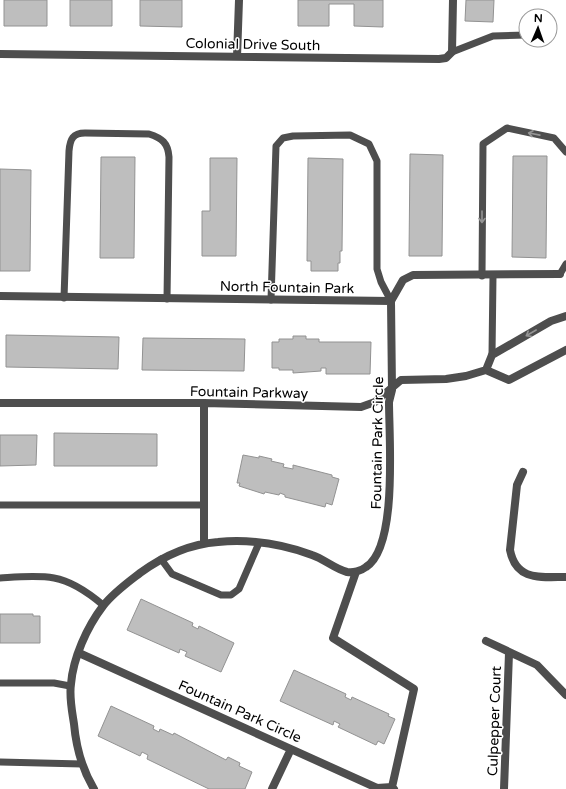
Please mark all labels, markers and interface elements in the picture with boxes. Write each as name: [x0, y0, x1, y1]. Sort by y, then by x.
north arrow: [518, 8, 558, 48]
text: N: [534, 12, 543, 25]
street label: Colonial Drive South: [186, 35, 320, 54]
one-way arrow: [528, 129, 541, 137]
one-way arrow: [478, 210, 486, 223]
street label: North Fountain Park: [220, 278, 355, 297]
one-way arrow: [525, 329, 537, 337]
street label: Fountain Park Circle: [368, 376, 387, 510]
street label: Fountain Parkway: [190, 383, 309, 402]
street label: Culpepper Court: [484, 665, 505, 776]
street label: Fountain Park Circle: [176, 677, 304, 746]

